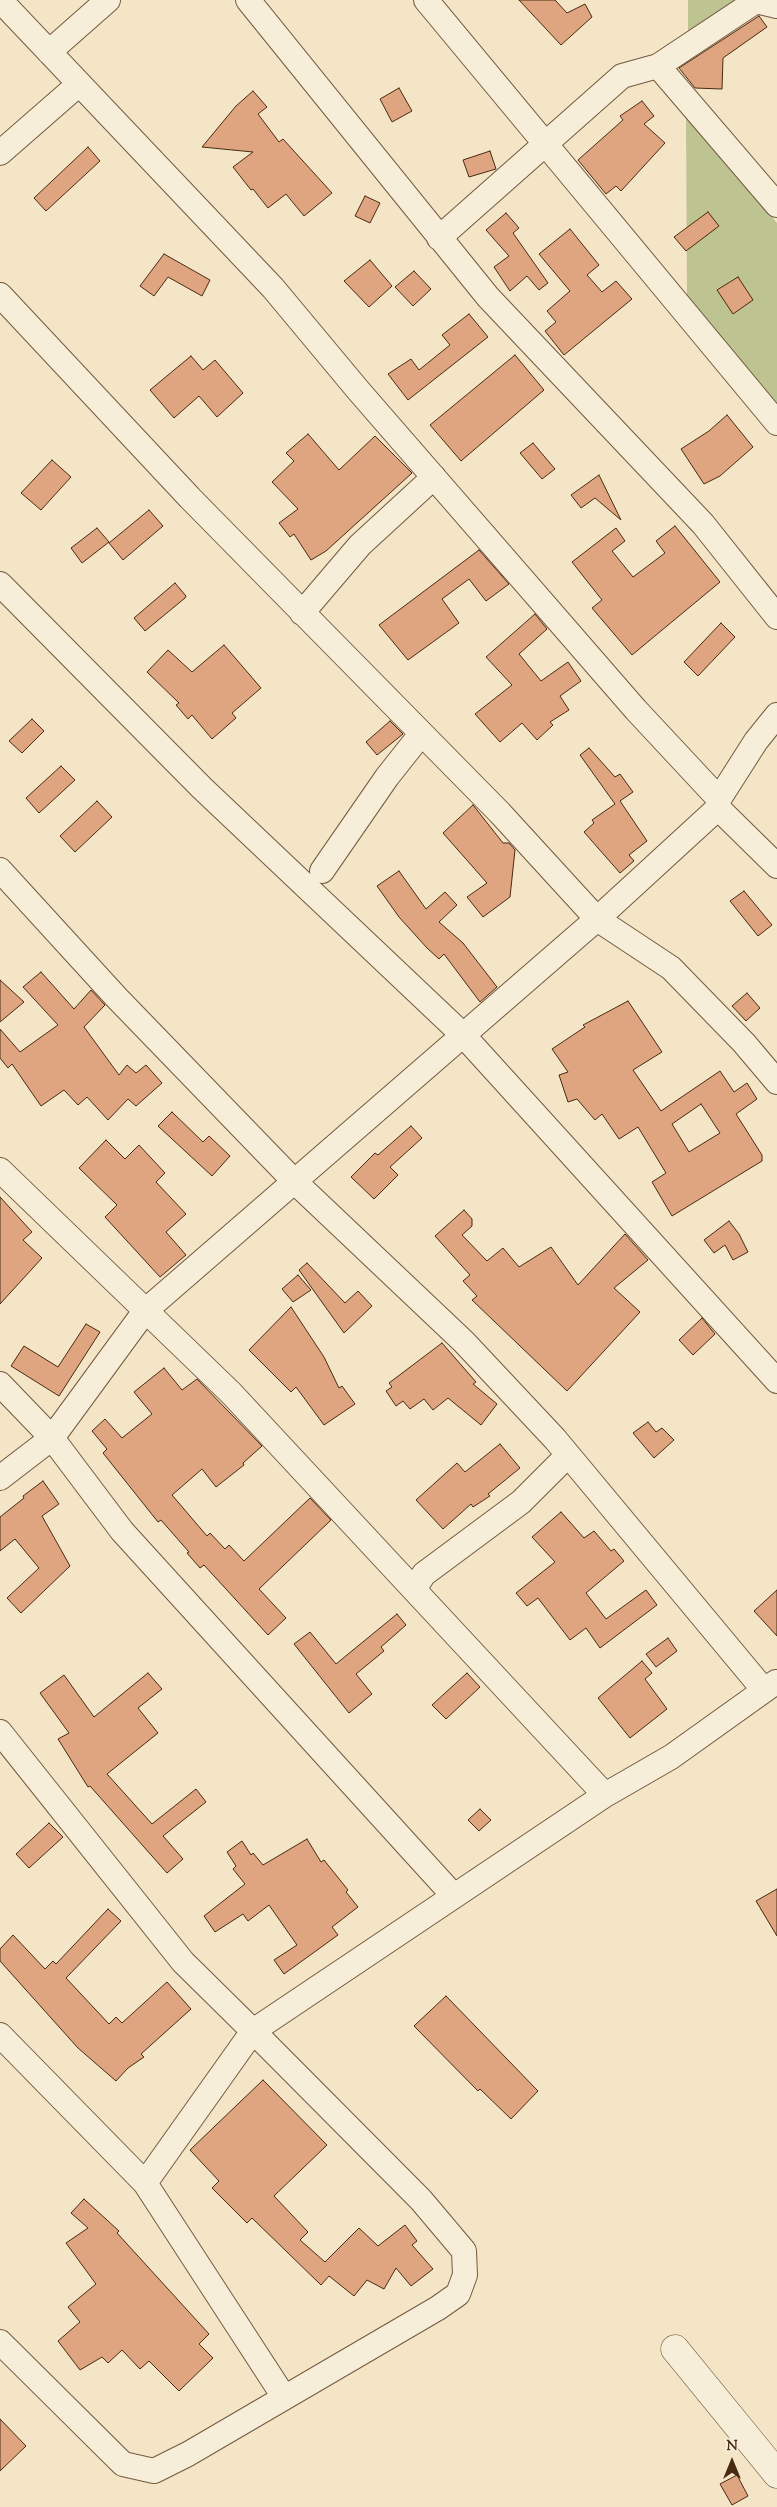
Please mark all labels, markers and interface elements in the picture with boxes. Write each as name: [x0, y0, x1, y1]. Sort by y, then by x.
north arrow: [707, 2437, 757, 2487]
text: N: [726, 2437, 738, 2457]

